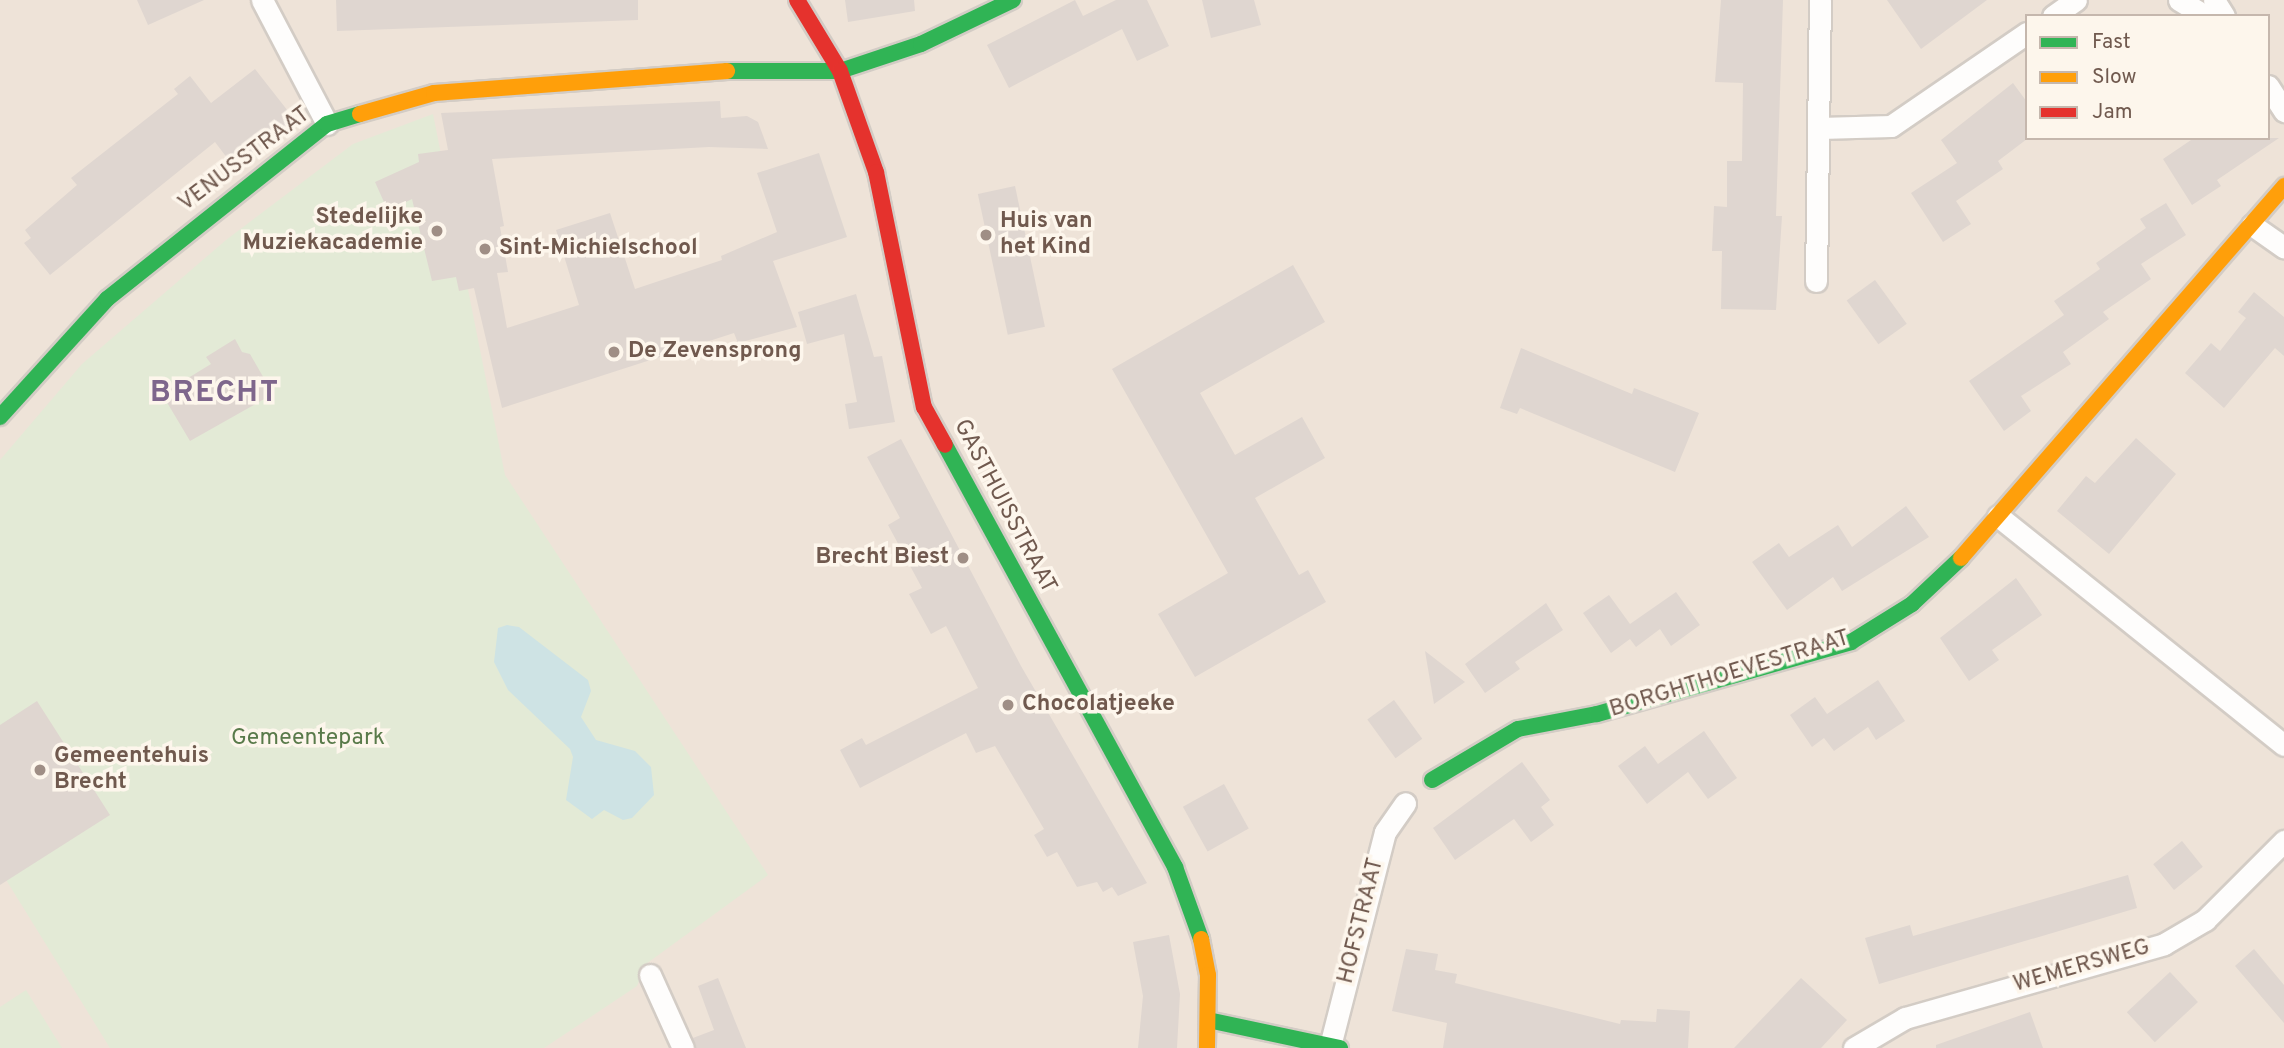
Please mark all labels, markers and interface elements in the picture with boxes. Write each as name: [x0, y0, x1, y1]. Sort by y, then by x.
legend: [2025, 14, 2270, 140]
text: Fast: [2092, 29, 2131, 56]
text: Slow: [2092, 64, 2137, 91]
text: Jam: [2092, 99, 2133, 126]
street label: VENUSSTRAAT: [174, 102, 316, 218]
place label: Stedelijke Muziekacademie: [243, 204, 423, 258]
place label: Huis van het Kind: [1000, 208, 1093, 262]
marker: Stedelijke Muziekacademie: [429, 223, 445, 239]
marker: Huis van het Kind: [978, 227, 994, 243]
place label: Sint-Michielschool: [499, 235, 698, 263]
marker: Sint-Michielschool: [477, 241, 493, 257]
place label: De Zevensprong: [628, 338, 801, 366]
marker: De Zevensprong: [606, 344, 622, 360]
district label: BRECHT: [151, 376, 279, 412]
street label: GASTHUISSTRAAT: [947, 415, 1061, 599]
place label: Brecht Biest: [815, 544, 949, 572]
marker: Brecht Biest: [955, 550, 971, 566]
street label: BORGHTHOEVESTRAAT: [1607, 625, 1853, 725]
place label: Chocolatjeeke: [1022, 691, 1175, 719]
marker: Chocolatjeeke: [1000, 697, 1016, 713]
park label: Gemeentepark: [231, 725, 385, 753]
place label: Gemeentehuis Brecht: [54, 743, 209, 797]
marker: Gemeentehuis Brecht: [32, 762, 48, 778]
street label: HOFSTRAAT: [1333, 855, 1391, 987]
street label: WEMERSWEG: [2010, 934, 2154, 1000]

